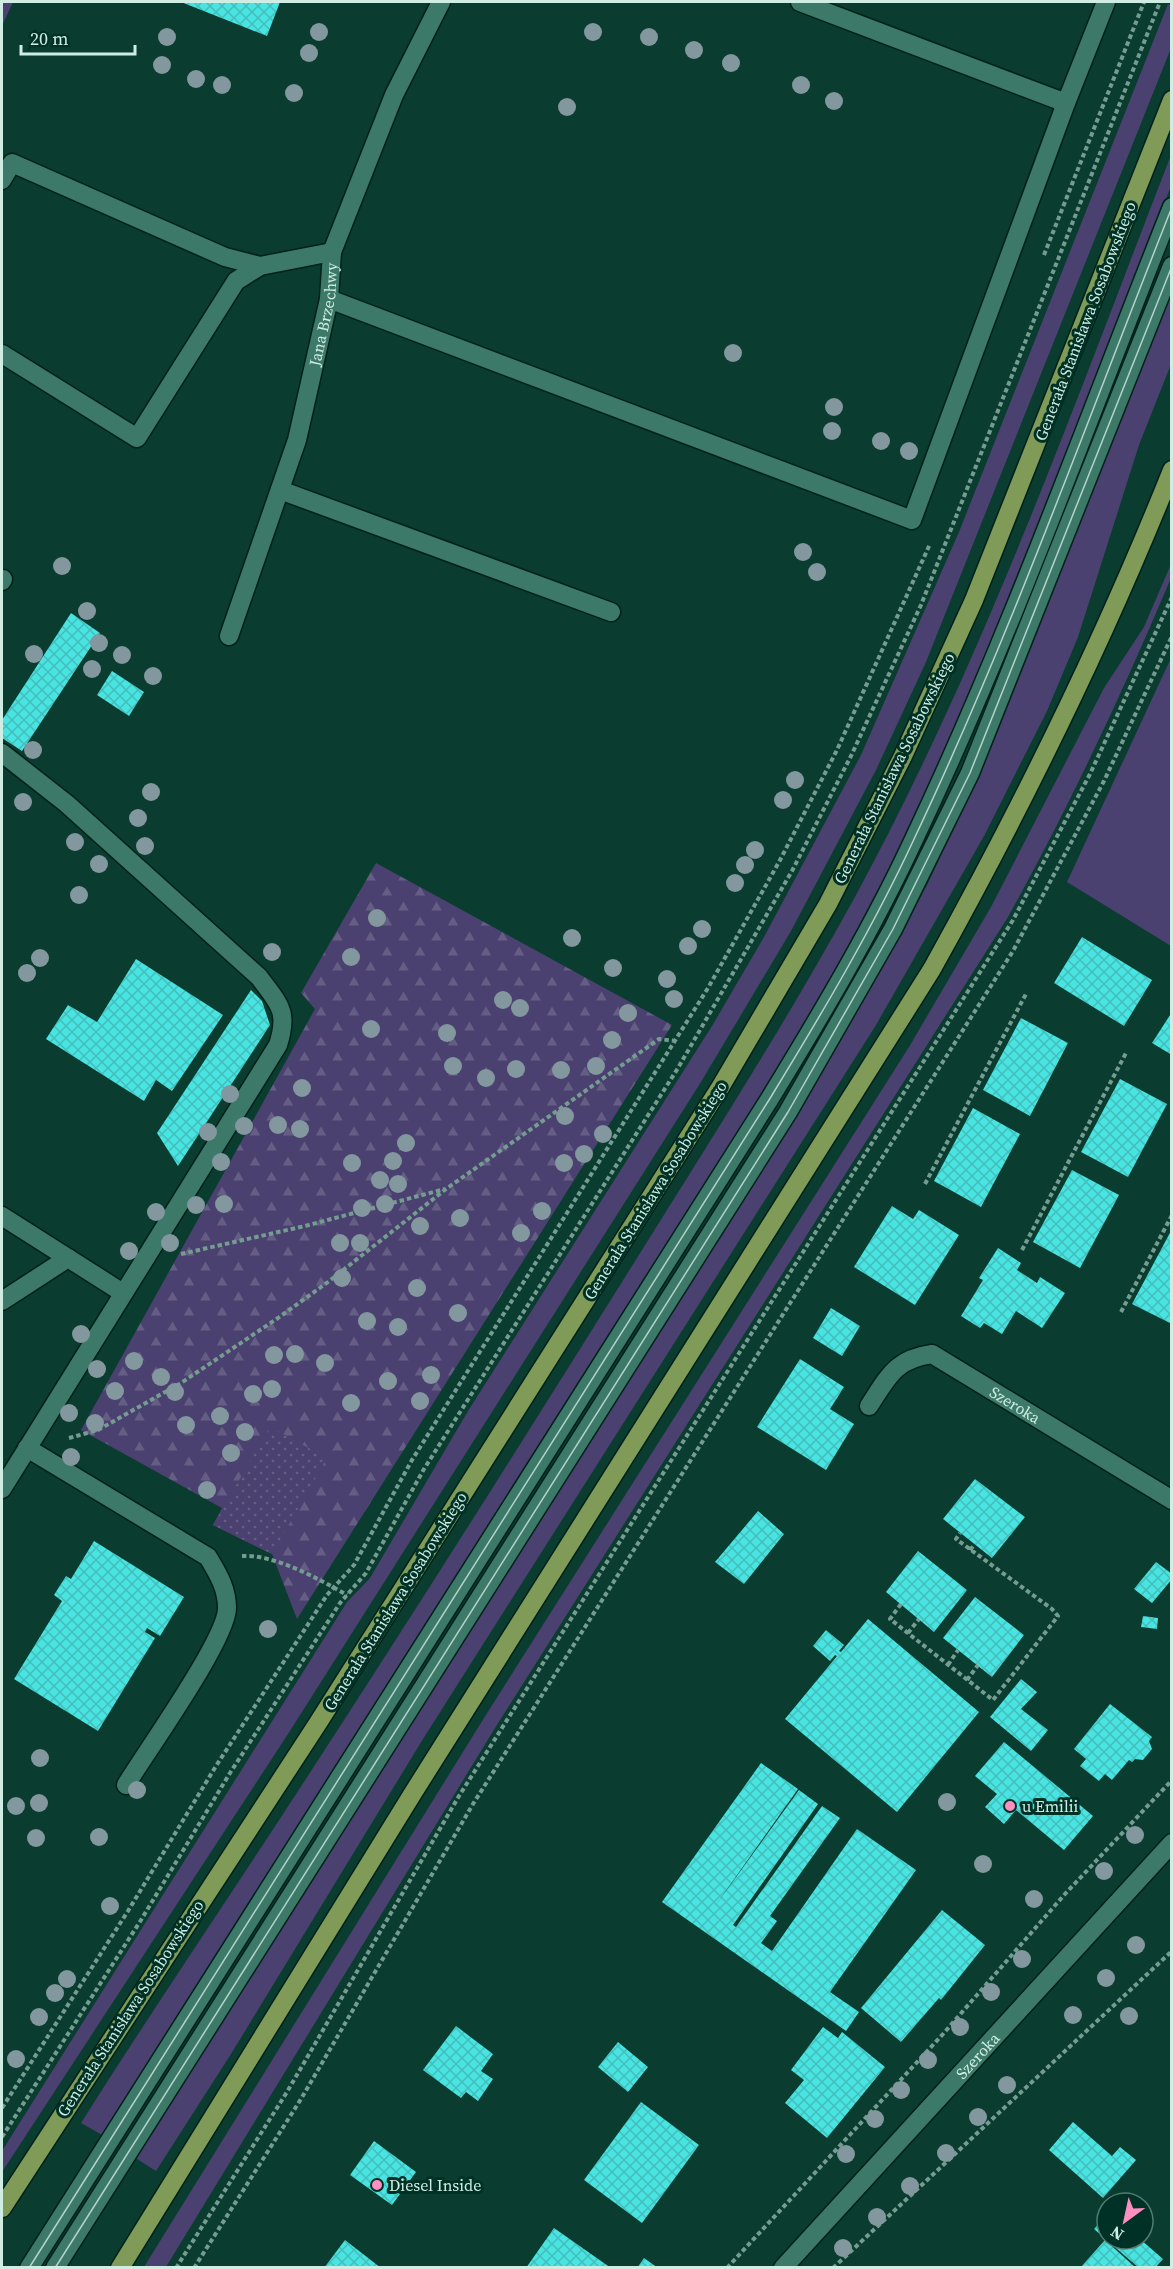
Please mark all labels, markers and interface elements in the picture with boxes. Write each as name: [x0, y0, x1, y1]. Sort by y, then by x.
scale bar: [21, 18, 135, 56]
text: 20 m: [30, 26, 68, 51]
street label: Generała Stanisława Sosabowskiego: [1029, 198, 1141, 444]
street label: Jana Brzechwy: [303, 261, 342, 369]
street label: Generała Stanisława Sosabowskiego: [828, 649, 960, 887]
street label: Generała Stanisława Sosabowskiego: [578, 1076, 732, 1304]
street label: Szeroka: [986, 1381, 1046, 1429]
street label: Generała Stanisława Sosabowskiego: [318, 1487, 472, 1715]
place label: u Emilii: [1022, 1795, 1078, 1817]
marker: u Emilii: [1003, 1799, 1017, 1813]
street label: Generała Stanisława Sosabowskiego: [51, 1895, 209, 2121]
street label: Szeroka: [950, 2027, 1005, 2084]
place label: Diesel Inside: [389, 2174, 481, 2196]
marker: Diesel Inside: [370, 2178, 384, 2192]
north arrow: [1095, 2191, 1155, 2251]
text: N: [1106, 2221, 1128, 2246]

